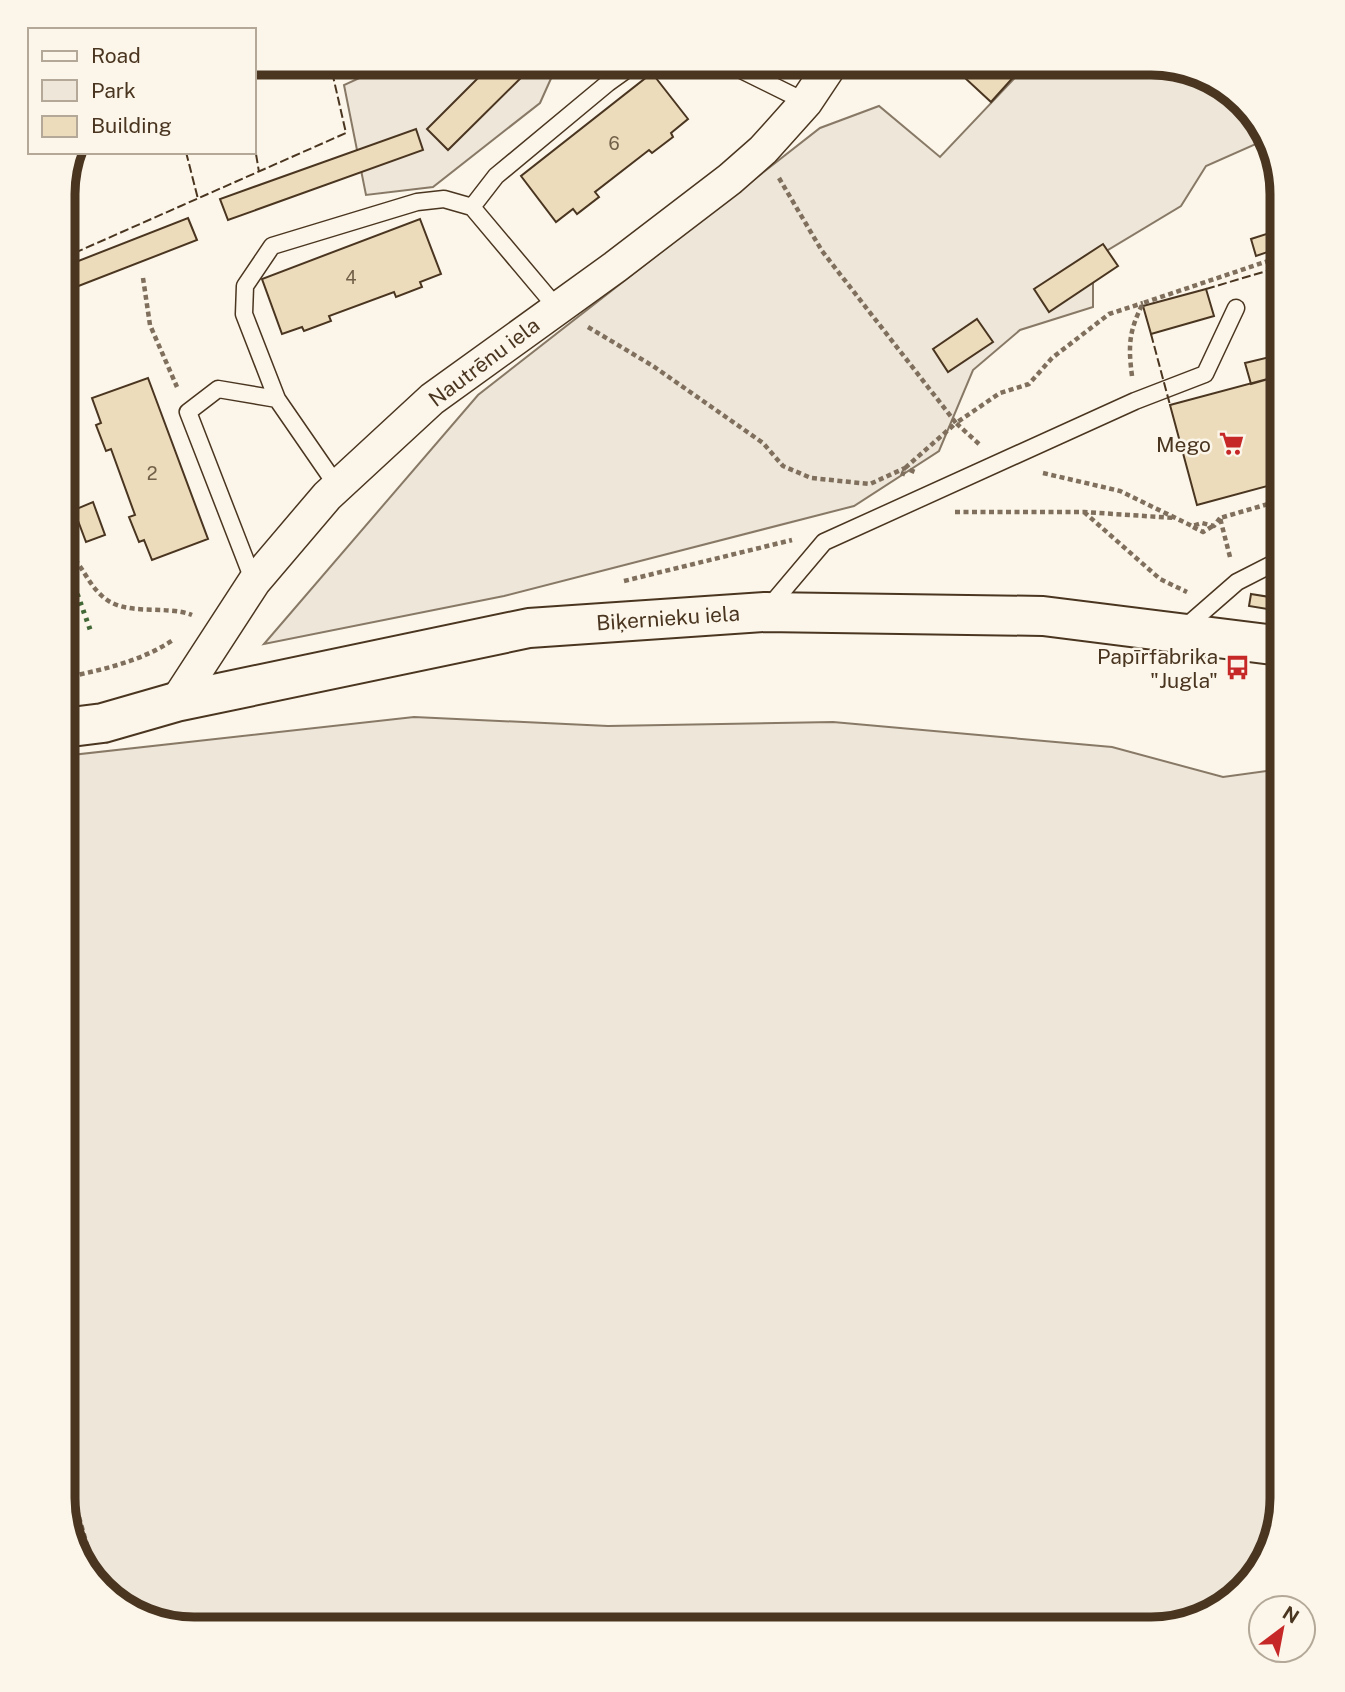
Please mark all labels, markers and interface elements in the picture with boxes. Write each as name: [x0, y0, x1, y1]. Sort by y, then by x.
legend: [28, 28, 256, 154]
text: Road: [91, 43, 141, 68]
text: Park: [91, 78, 136, 103]
text: Building: [91, 113, 172, 138]
house number: 6: [608, 133, 620, 154]
house number: 4: [345, 267, 357, 288]
street label: Nautrēnu iela: [424, 312, 544, 412]
supermarket icon: Mego: [1217, 430, 1245, 458]
place label: Mego: [1156, 432, 1211, 457]
house number: 2: [147, 463, 157, 484]
street label: Biķernieku iela: [595, 601, 741, 635]
place label: Papīrfabrika "Jugla": [1097, 644, 1218, 693]
bus stop icon: Papīrfabrika "Jugla": [1224, 654, 1252, 682]
north arrow: [1247, 1594, 1317, 1664]
text: N: [1279, 1601, 1303, 1628]

